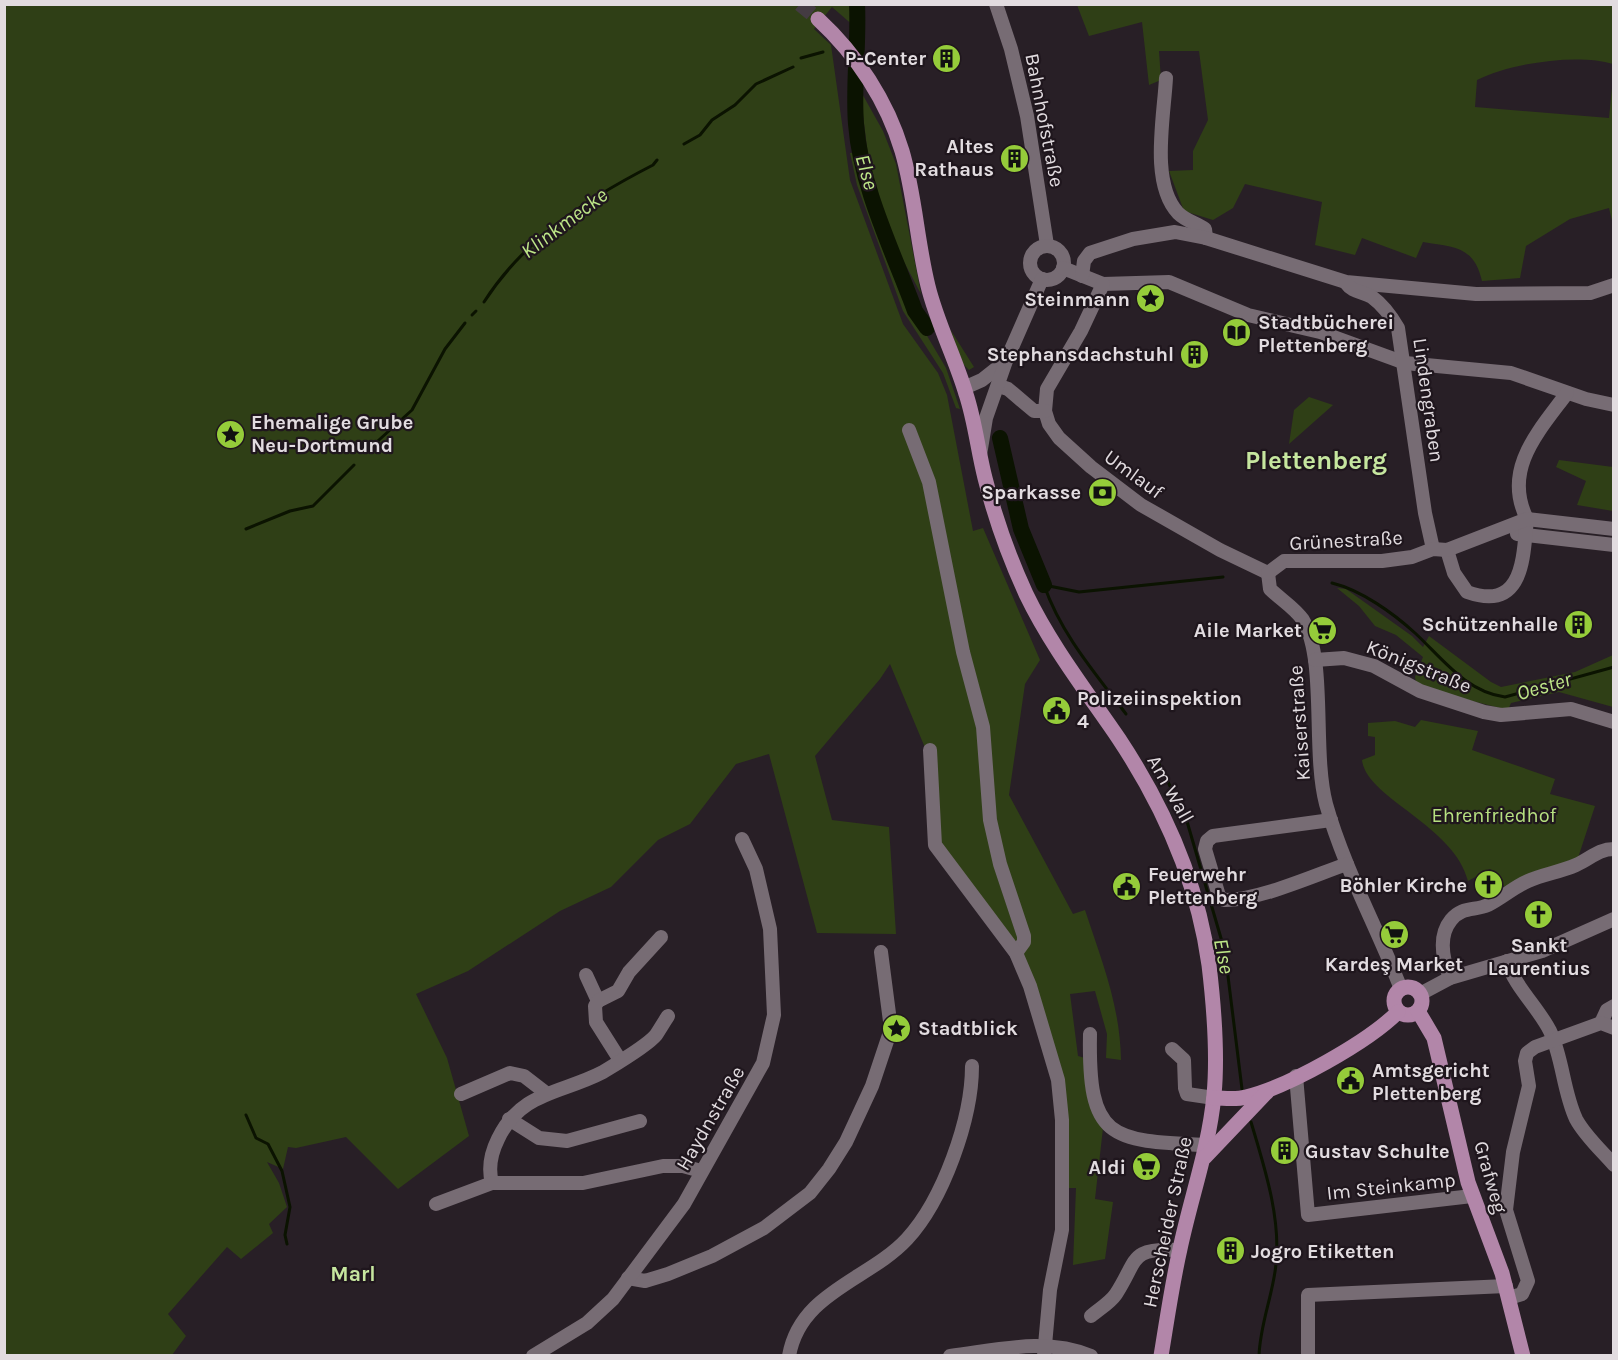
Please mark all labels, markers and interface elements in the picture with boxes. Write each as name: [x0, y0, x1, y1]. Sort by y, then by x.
building icon: P-Center: [931, 42, 963, 74]
place label: P-Center: [845, 47, 926, 70]
street label: Bahnhofstraße: [1020, 51, 1069, 189]
place label: Altes Rathaus: [914, 135, 994, 181]
building icon: Altes Rathaus: [999, 142, 1031, 174]
water label: Else: [851, 152, 884, 193]
water label: Klinkmecke: [516, 183, 612, 263]
place icon: Steinmann: [1135, 283, 1167, 315]
place label: Steinmann: [1024, 288, 1130, 311]
place label: Stadtbücherei Plettenberg: [1258, 311, 1394, 357]
library icon: Stadtbücherei Plettenberg: [1221, 317, 1253, 349]
street label: Lindengraben: [1408, 336, 1449, 464]
building icon: Stephansdachstuhl: [1179, 338, 1211, 370]
place label: Stephansdachstuhl: [987, 343, 1174, 366]
place label: Ehemalige Grube Neu-Dortmund: [251, 411, 413, 457]
place icon: Ehemalige Grube Neu-Dortmund: [214, 418, 246, 450]
street label: Umlauf: [1100, 445, 1168, 504]
district label: Plettenberg: [1245, 445, 1387, 476]
bank icon: Sparkasse: [1086, 476, 1118, 508]
place label: Sparkasse: [981, 481, 1081, 504]
street label: Grünestraße: [1289, 526, 1403, 555]
building icon: Schützenhalle: [1563, 608, 1595, 640]
place label: Schützenhalle: [1422, 613, 1558, 636]
supermarket icon: Aile Market: [1307, 614, 1339, 646]
place label: Aile Market: [1194, 619, 1302, 642]
street label: Königstraße: [1363, 635, 1475, 698]
street label: Kaiserstraße: [1284, 664, 1315, 782]
water label: Oester: [1514, 667, 1575, 705]
place label: Polizeiinspektion 4: [1077, 687, 1242, 733]
public building icon: Polizeiinspektion 4: [1040, 694, 1072, 726]
street label: Am Wall: [1142, 751, 1199, 827]
park label: Ehrenfriedhof: [1432, 804, 1557, 827]
place label: Feuerwehr Plettenberg: [1148, 863, 1258, 909]
church icon: Böhler Kirche: [1472, 869, 1504, 901]
public building icon: Feuerwehr Plettenberg: [1111, 870, 1143, 902]
place label: Böhler Kirche: [1340, 874, 1467, 897]
church icon: Sankt Laurentius: [1523, 898, 1555, 930]
supermarket icon: Kardeş Market: [1378, 918, 1410, 950]
place label: Sankt Laurentius: [1488, 934, 1590, 980]
water label: Else: [1209, 936, 1239, 976]
place label: Kardeş Market: [1325, 953, 1463, 976]
place icon: Stadtblick: [881, 1012, 913, 1044]
place label: Stadtblick: [918, 1017, 1018, 1040]
place label: Amtsgericht Plettenberg: [1372, 1059, 1490, 1105]
street label: Haydnstraße: [671, 1062, 749, 1174]
public building icon: Amtsgericht Plettenberg: [1335, 1065, 1367, 1097]
street label: Herscheider Straße: [1138, 1134, 1197, 1310]
building icon: Gustav Schulte: [1268, 1135, 1300, 1167]
street label: Grafweg: [1469, 1138, 1512, 1216]
place label: Gustav Schulte: [1305, 1140, 1450, 1163]
supermarket icon: Aldi: [1131, 1151, 1163, 1183]
place label: Aldi: [1089, 1156, 1126, 1179]
street label: Im Steinkamp: [1325, 1168, 1457, 1205]
building icon: Jogro Etiketten: [1214, 1235, 1246, 1267]
place label: Jogro Etiketten: [1251, 1240, 1395, 1263]
district label: Marl: [330, 1262, 376, 1286]

